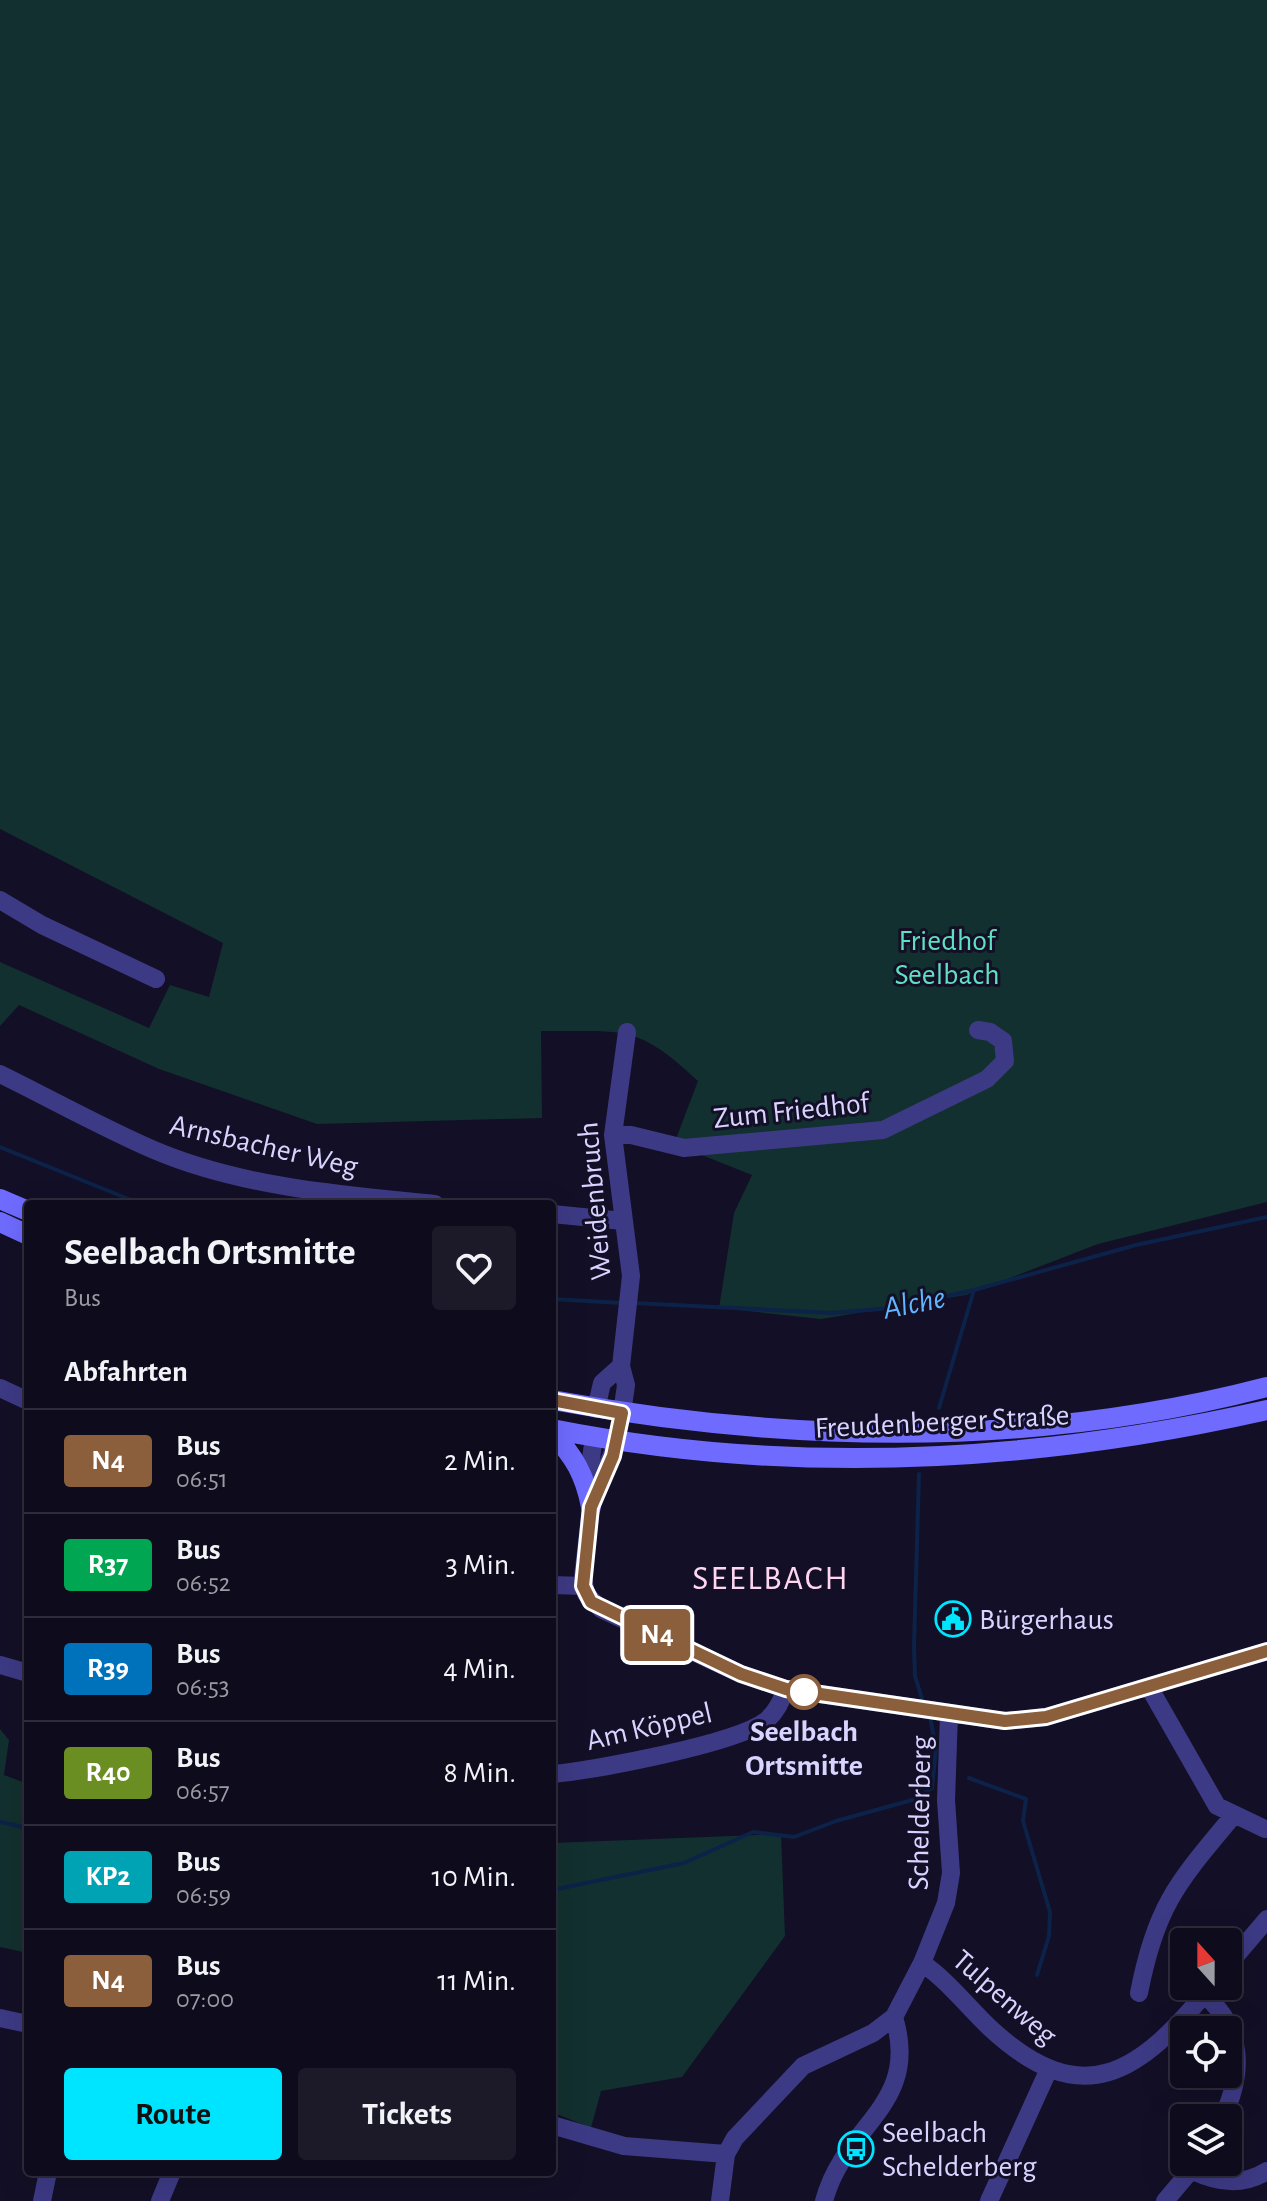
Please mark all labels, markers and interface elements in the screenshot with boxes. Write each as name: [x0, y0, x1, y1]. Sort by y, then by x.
park label: Friedhof Seelbach: [894, 926, 1000, 990]
street label: Zum Friedhof: [712, 1088, 872, 1134]
street label: Arnsbacher Weg: [167, 1110, 361, 1182]
street label: Weidenbruch: [573, 1121, 617, 1281]
button: heart: [432, 1226, 516, 1310]
text: Seelbach Ortsmitte: [64, 1234, 356, 1272]
water label: Alche: [879, 1281, 948, 1325]
text: Bus: [64, 1285, 101, 1311]
text: Abfahrten: [64, 1357, 188, 1387]
street label: Freudenberger Straße: [814, 1400, 1070, 1444]
text: Bus: [176, 1431, 221, 1461]
text: 2 Min.: [444, 1446, 516, 1476]
text: N4: [91, 1447, 125, 1475]
text: 06:51: [176, 1466, 228, 1492]
text: Bus: [176, 1535, 221, 1565]
text: 3 Min.: [445, 1550, 516, 1580]
text: R37: [88, 1551, 128, 1579]
district label: SEELBACH: [692, 1562, 850, 1596]
text: 06:52: [176, 1570, 231, 1596]
public building icon: Bürgerhaus: [934, 1600, 972, 1638]
place label: Bürgerhaus: [979, 1605, 1114, 1635]
line badge: N4: [621, 1609, 693, 1661]
text: N4: [640, 1621, 674, 1649]
text: Bus: [176, 1639, 221, 1669]
text: 4 Min.: [443, 1654, 516, 1684]
text: R39: [87, 1655, 129, 1683]
text: 06:53: [176, 1674, 229, 1700]
marker: Seelbach Ortsmitte: [787, 1675, 821, 1709]
street label: Am Köppel: [583, 1698, 715, 1756]
place label: Seelbach Ortsmitte: [745, 1717, 863, 1781]
street label: Schelderberg: [904, 1735, 936, 1891]
text: Bus: [176, 1743, 221, 1773]
text: 8 Min.: [444, 1758, 516, 1788]
text: R40: [85, 1759, 131, 1787]
text: 06:57: [176, 1778, 230, 1804]
text: Bus: [176, 1847, 221, 1877]
text: 10 Min.: [432, 1862, 516, 1892]
text: KP2: [85, 1863, 131, 1891]
text: 06:59: [176, 1882, 231, 1908]
north arrow: [1170, 1928, 1242, 2000]
map controls: [1170, 1928, 1242, 2176]
street label: Tulpenweg: [947, 1945, 1062, 2051]
text: Bus: [176, 1951, 221, 1981]
text: 11 Min.: [437, 1966, 516, 1996]
text: N4: [91, 1967, 125, 1995]
text: 07:00: [176, 1986, 234, 2012]
button: locate: [1170, 2016, 1242, 2088]
button: Route: [64, 2068, 282, 2160]
button: Tickets: [298, 2068, 516, 2160]
button: layers: [1170, 2104, 1242, 2176]
place label: Seelbach Schelderberg: [882, 2118, 1037, 2182]
bus stop icon: Seelbach Schelderberg: [837, 2130, 875, 2168]

